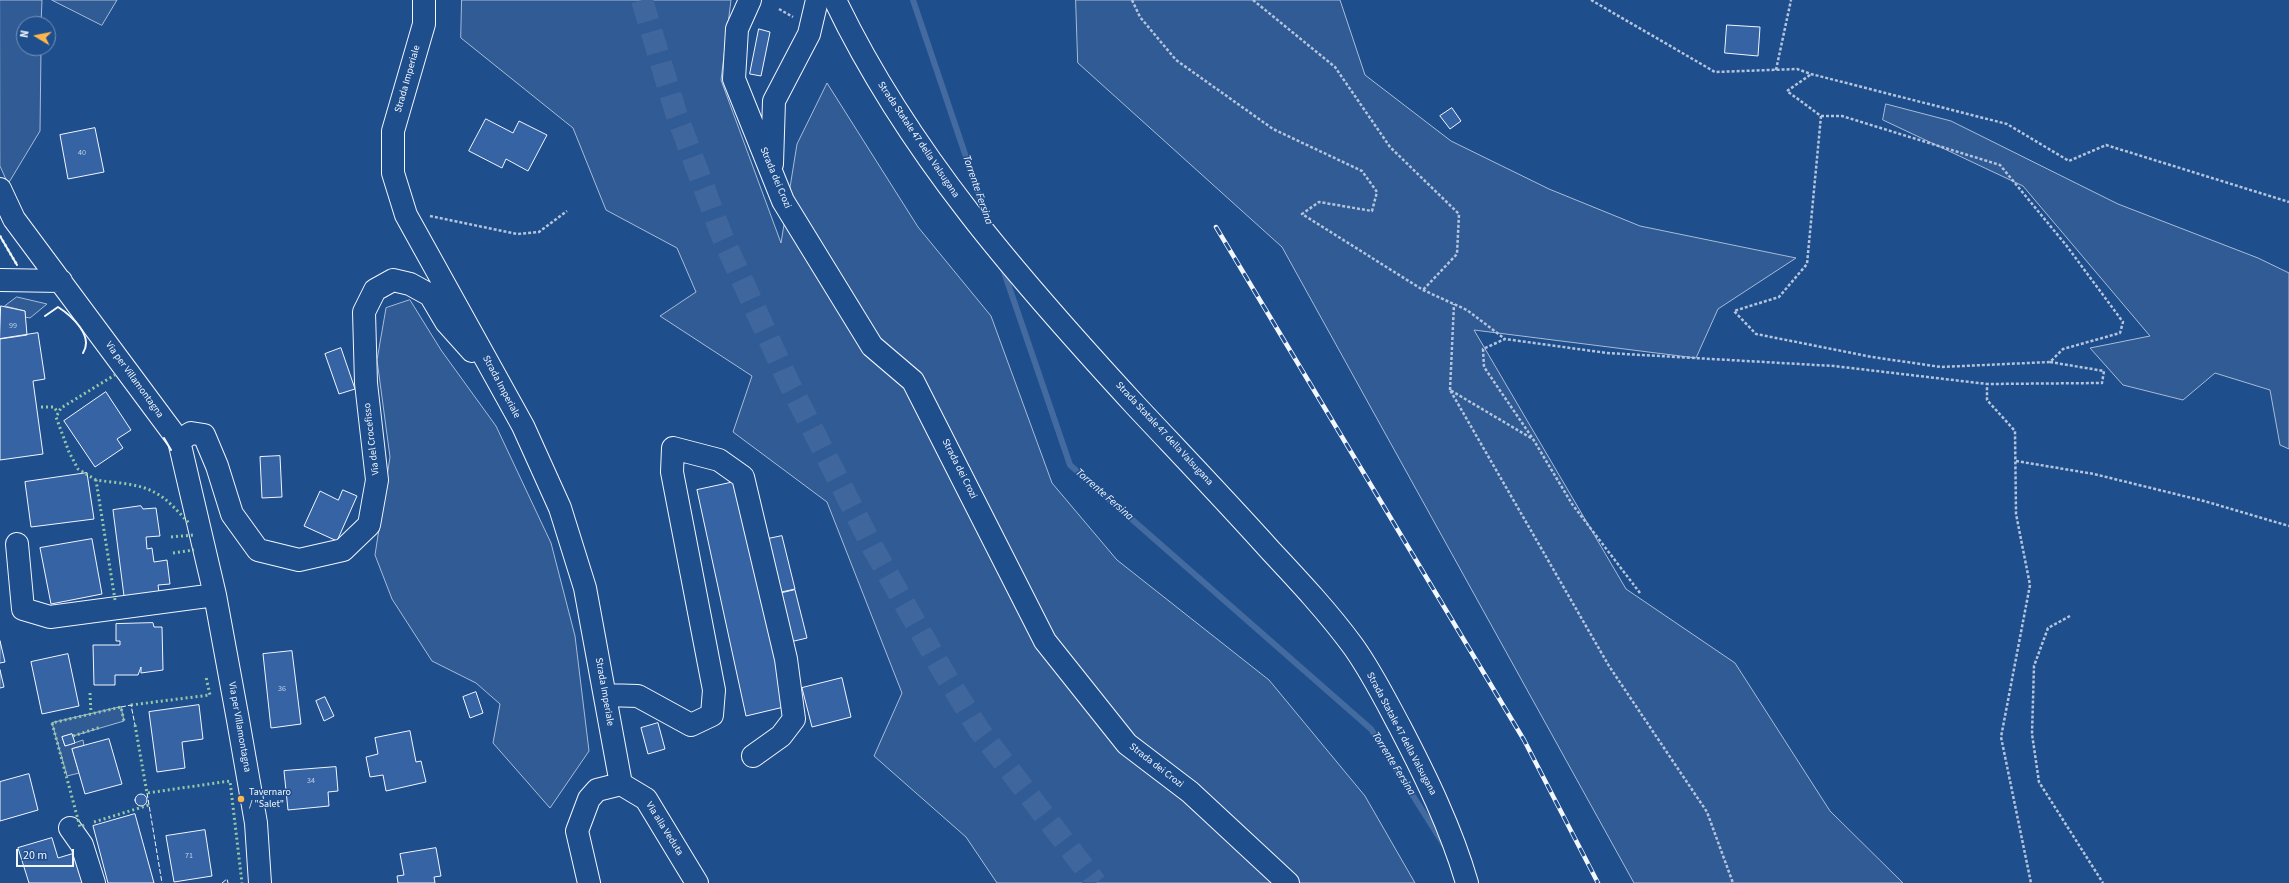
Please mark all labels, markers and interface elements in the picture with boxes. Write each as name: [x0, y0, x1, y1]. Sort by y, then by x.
north arrow: [16, 16, 56, 56]
text: N: [17, 29, 33, 39]
street label: Strada Imperiale: [393, 44, 423, 114]
street label: Strada Statale 47 della Valsugana: [875, 80, 961, 200]
street label: Strada dei Crozi: [757, 146, 793, 210]
house number: 40: [78, 148, 86, 158]
water label: Torrente Fersina: [959, 154, 995, 226]
house number: 99: [9, 321, 17, 331]
street label: Via per Villamontagna: [102, 340, 166, 420]
street label: Strada Imperiale: [479, 354, 523, 420]
street label: Strada Statale 47 della Valsugana: [1113, 380, 1215, 488]
street label: Via del Crocefisso: [362, 402, 382, 476]
street label: Strada dei Crozi: [939, 437, 979, 501]
water label: Torrente Fersina: [1072, 466, 1136, 524]
street label: Strada Imperiale: [592, 657, 616, 727]
street label: Strada Statale 47 della Valsugana: [1363, 671, 1439, 797]
street label: Via per Villamontagna: [225, 681, 253, 773]
house number: 36: [278, 684, 286, 694]
water label: Torrente Fersina: [1368, 730, 1418, 798]
street label: Strada dei Crozi: [1127, 741, 1185, 791]
house number: 34: [307, 776, 315, 786]
place label: Tavernaro / "Salet": [249, 787, 291, 810]
marker: Tavernaro / "Salet": [236, 794, 246, 804]
street label: Via alla Veduta: [643, 800, 685, 858]
scale bar: [18, 841, 76, 867]
text: 20 m: [23, 847, 47, 864]
house number: 71: [185, 851, 193, 861]

